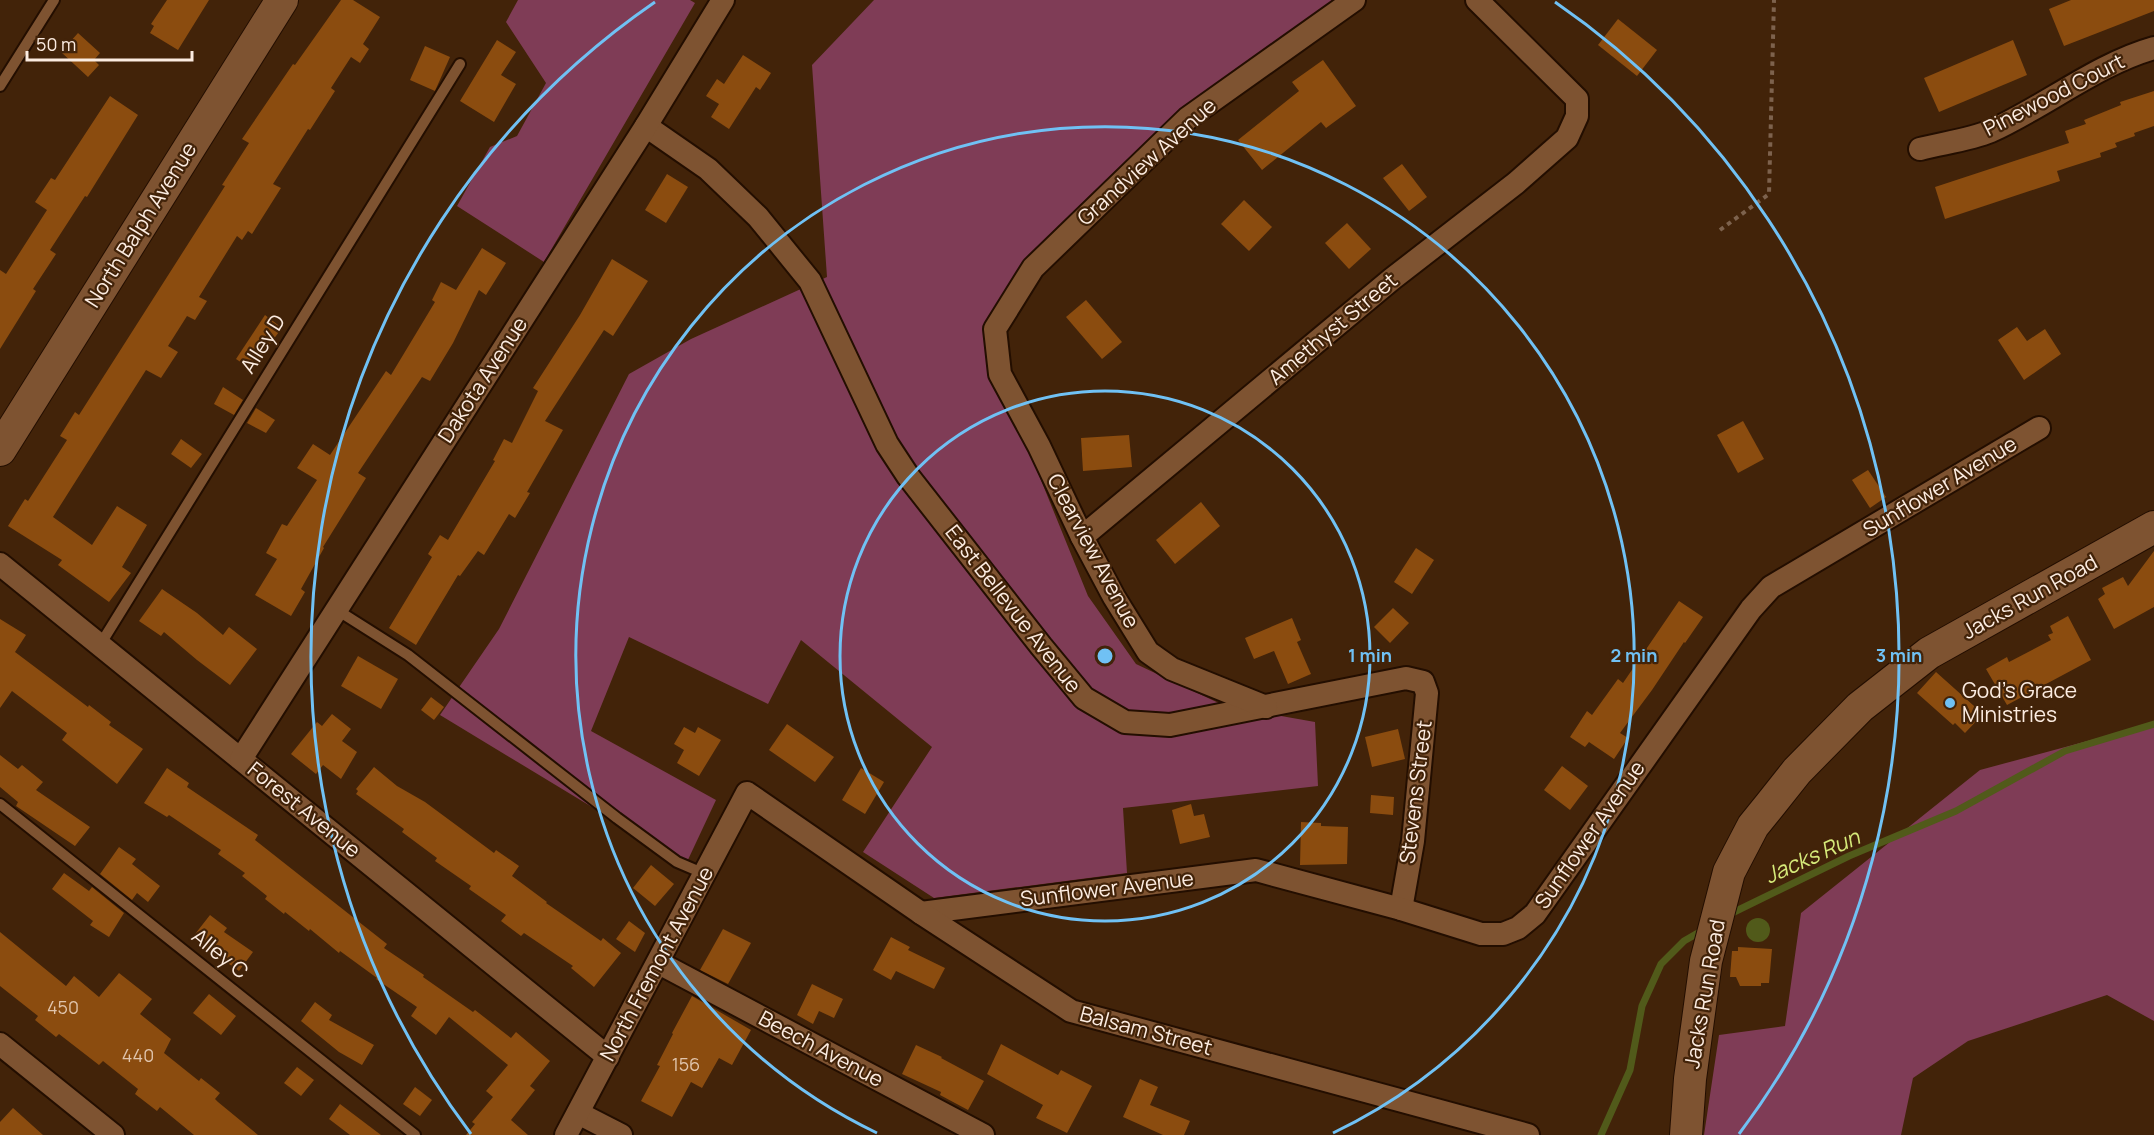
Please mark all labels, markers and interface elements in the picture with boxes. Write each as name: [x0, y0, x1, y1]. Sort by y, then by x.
scale bar: [27, 24, 192, 62]
text: 50 m: [36, 32, 76, 56]
street label: Pinewood Court: [1978, 46, 2129, 142]
street label: Grandview Avenue: [1071, 91, 1222, 231]
street label: North Balph Avenue: [78, 137, 202, 312]
street label: Amethyst Street: [1262, 266, 1403, 391]
street label: Alley D: [233, 309, 291, 378]
street label: Dakota Avenue: [431, 311, 533, 448]
street label: Sunflower Avenue: [1857, 429, 2022, 543]
street label: Clearview Avenue: [1041, 469, 1146, 633]
street label: East Bellevue Avenue: [939, 519, 1088, 698]
street label: Jacks Run Road: [1957, 547, 2102, 645]
text: 1 min: [1348, 643, 1392, 667]
text: 2 min: [1611, 643, 1657, 667]
text: 3 min: [1876, 643, 1922, 667]
centre of rings: [1095, 646, 1115, 666]
place label: God's Grace Ministries: [1962, 676, 2077, 728]
marker: God's Grace Ministries: [1943, 696, 1957, 710]
street label: Stevens Street: [1392, 719, 1438, 865]
street label: Forest Avenue: [242, 755, 367, 863]
street label: Sunflower Avenue: [1528, 755, 1651, 914]
water label: Jacks Run: [1760, 821, 1865, 890]
street label: North Fremont Avenue: [593, 861, 719, 1066]
street label: Sunflower Avenue: [1018, 863, 1195, 913]
street label: Jacks Run Road: [1677, 917, 1731, 1070]
street label: Alley C: [186, 922, 255, 985]
house number: 450: [47, 995, 79, 1019]
street label: Balsam Street: [1077, 999, 1215, 1061]
street label: Beech Avenue: [754, 1003, 889, 1093]
house number: 440: [122, 1043, 154, 1067]
house number: 156: [672, 1052, 700, 1076]

